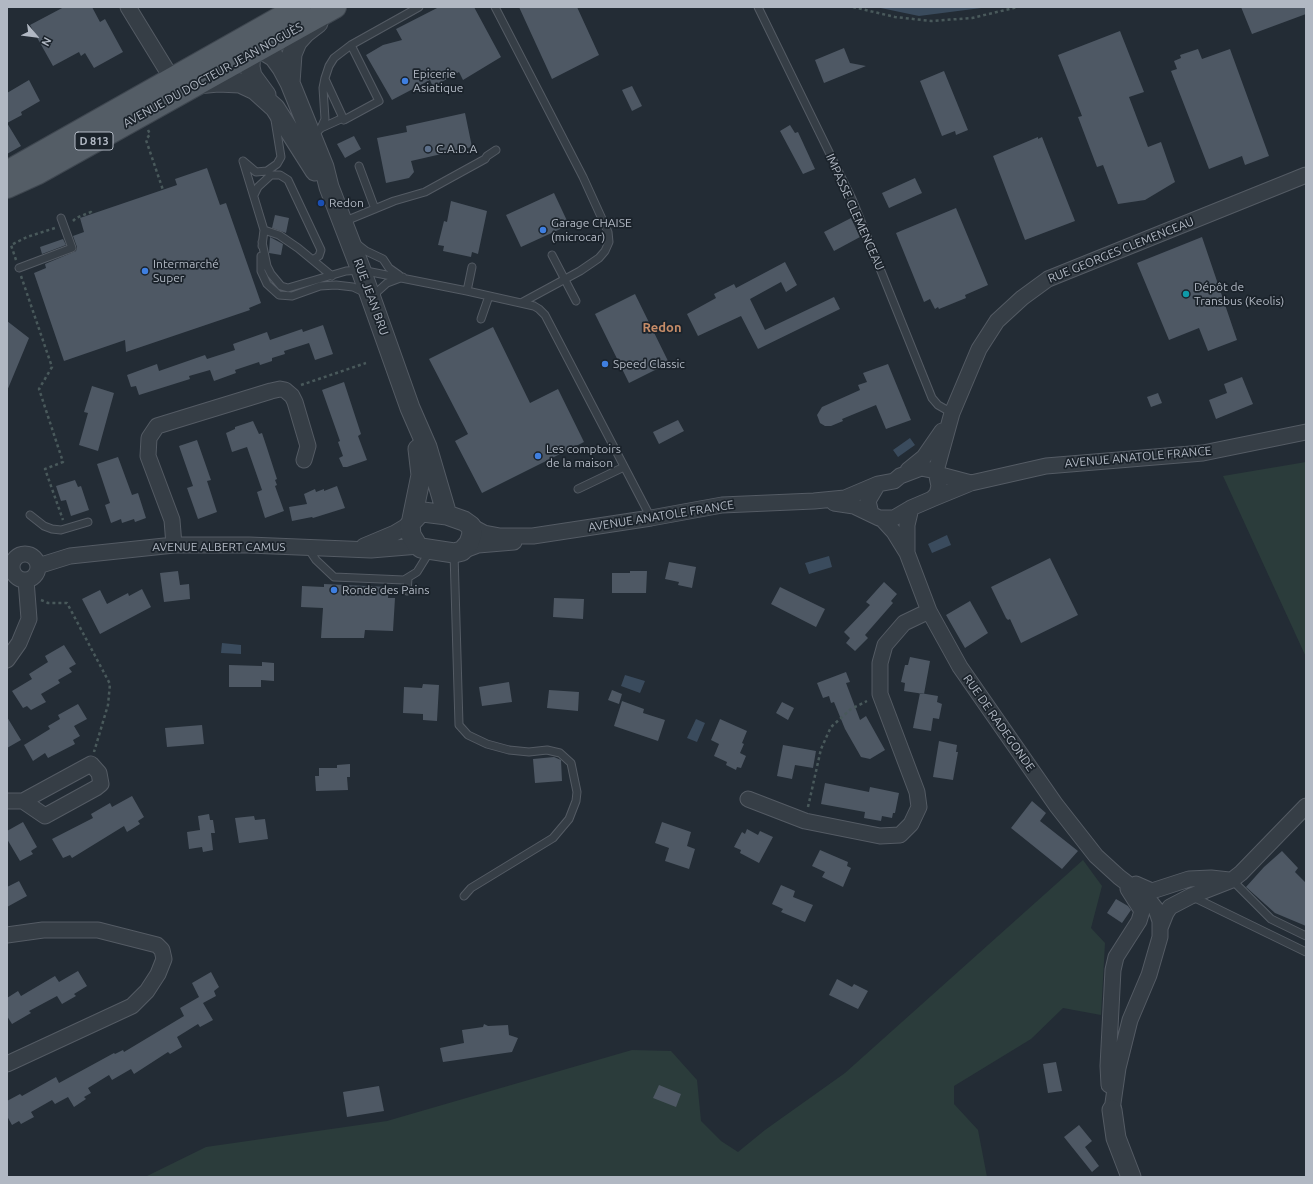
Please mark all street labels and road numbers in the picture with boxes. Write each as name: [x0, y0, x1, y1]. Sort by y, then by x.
street label: AVENUE DU DOCTEUR JEAN NOGUÈS: [121, 19, 305, 131]
road number: D 813: [75, 132, 113, 150]
street label: IMPASSE CLEMENCEAU: [823, 151, 887, 273]
street label: RUE GEORGES CLEMENCEAU: [1046, 214, 1196, 286]
street label: RUE JEAN BRU: [350, 257, 392, 337]
street label: AVENUE ANATOLE FRANCE: [1064, 443, 1212, 471]
street label: AVENUE ANATOLE FRANCE: [587, 497, 735, 535]
street label: AVENUE ALBERT CAMUS: [152, 540, 286, 554]
street label: RUE DE RADEGONDE: [960, 672, 1038, 774]

